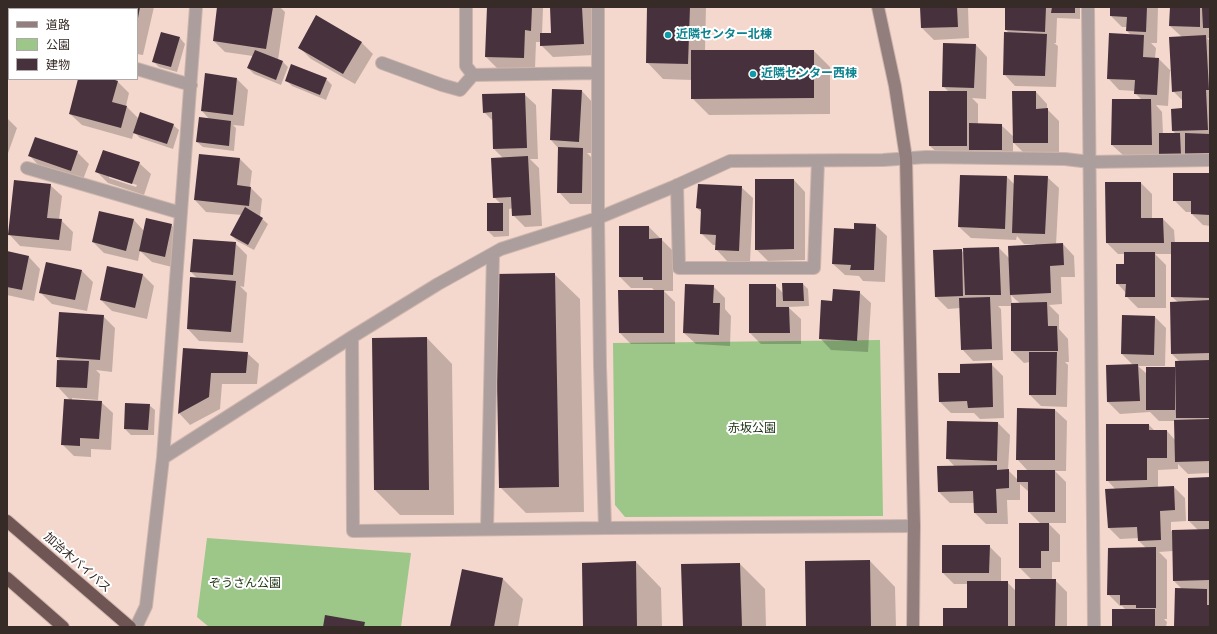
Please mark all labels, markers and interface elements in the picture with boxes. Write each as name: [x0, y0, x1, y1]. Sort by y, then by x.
legend: [8, 8, 138, 80]
text: 道路: [46, 17, 70, 33]
place label: 近隣センター北棟: [676, 28, 772, 42]
marker: 近隣センター北棟: [663, 30, 673, 40]
text: 公園: [46, 37, 70, 53]
text: 建物: [46, 57, 70, 73]
place label: 近隣センター西棟: [761, 67, 857, 81]
marker: 近隣センター西棟: [748, 69, 758, 79]
park label: 赤坂公園: [728, 422, 776, 436]
street label: 加治木バイパス: [41, 530, 113, 596]
park label: ぞうさん公園: [209, 577, 281, 591]

